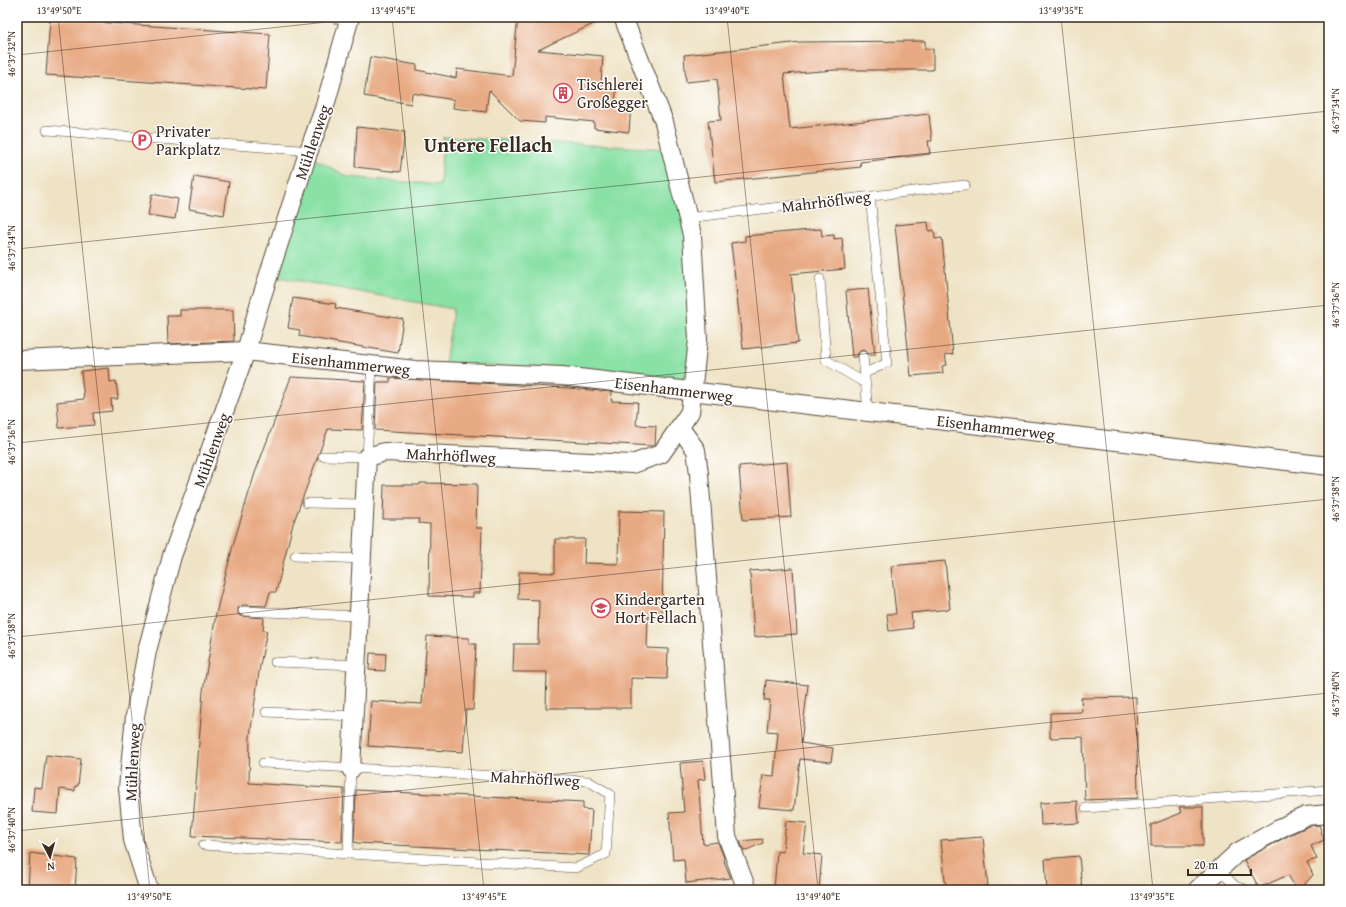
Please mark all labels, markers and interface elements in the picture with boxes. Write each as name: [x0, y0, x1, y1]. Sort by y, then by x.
text: 13°49'50"E: [37, 3, 81, 18]
text: 13°49'45"E: [371, 3, 415, 18]
text: 13°49'40"E: [705, 3, 749, 18]
text: 13°49'35"E: [1039, 3, 1083, 18]
text: 46°37'32"N: [4, 31, 19, 77]
place label: Tischlerei Großegger: [577, 72, 648, 114]
building icon: Tischlerei Großegger: [552, 82, 574, 104]
text: 46°37'34"N: [1328, 88, 1343, 134]
street label: Mühlenweg: [288, 101, 336, 183]
place label: Privater Parkplatz: [156, 119, 220, 161]
parking icon: Privater Parkplatz: [131, 129, 153, 151]
district label: Untere Fellach: [424, 130, 552, 159]
street label: Mahrhöflweg: [780, 184, 872, 218]
text: 46°37'34"N: [4, 225, 19, 271]
text: 46°37'36"N: [1328, 282, 1343, 328]
street label: Eisenhammerweg: [291, 345, 411, 381]
street label: Eisenhammerweg: [614, 370, 734, 408]
street label: Eisenhammerweg: [936, 408, 1056, 446]
street label: Mühlenweg: [186, 409, 236, 491]
text: 46°37'36"N: [4, 419, 19, 465]
street label: Mahrhöflweg: [406, 441, 496, 469]
text: 46°37'38"N: [1328, 476, 1343, 522]
place label: Kindergarten Hort Fellach: [615, 587, 705, 629]
school or university icon: Kindergarten Hort Fellach: [590, 597, 612, 619]
text: 46°37'38"N: [4, 613, 19, 659]
text: 46°37'40"N: [1328, 671, 1343, 717]
street label: Mühlenweg: [118, 722, 146, 802]
street label: Mahrhöflweg: [490, 764, 580, 792]
text: 46°37'40"N: [4, 807, 19, 853]
north arrow: [30, 837, 70, 877]
scale bar: [1188, 851, 1251, 877]
text: 20 m: [1194, 856, 1218, 873]
text: N: [46, 859, 56, 875]
text: 13°49'50"E: [127, 889, 171, 904]
text: 13°49'45"E: [462, 889, 506, 904]
text: 13°49'40"E: [796, 889, 840, 904]
text: 13°49'35"E: [1130, 889, 1174, 904]

